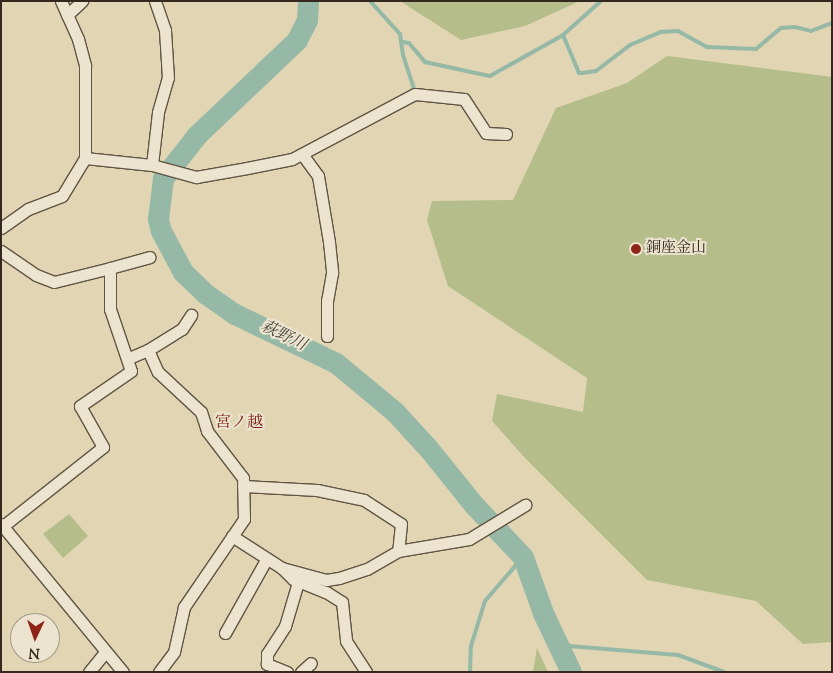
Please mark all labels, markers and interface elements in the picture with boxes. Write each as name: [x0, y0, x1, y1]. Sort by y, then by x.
place label: 銅座金山: [646, 240, 706, 258]
marker: 銅座金山: [630, 243, 642, 255]
water label: 萩野川: [257, 318, 309, 356]
district label: 宮ノ越: [215, 414, 263, 434]
north arrow: [10, 613, 60, 663]
text: N: [28, 642, 40, 662]

